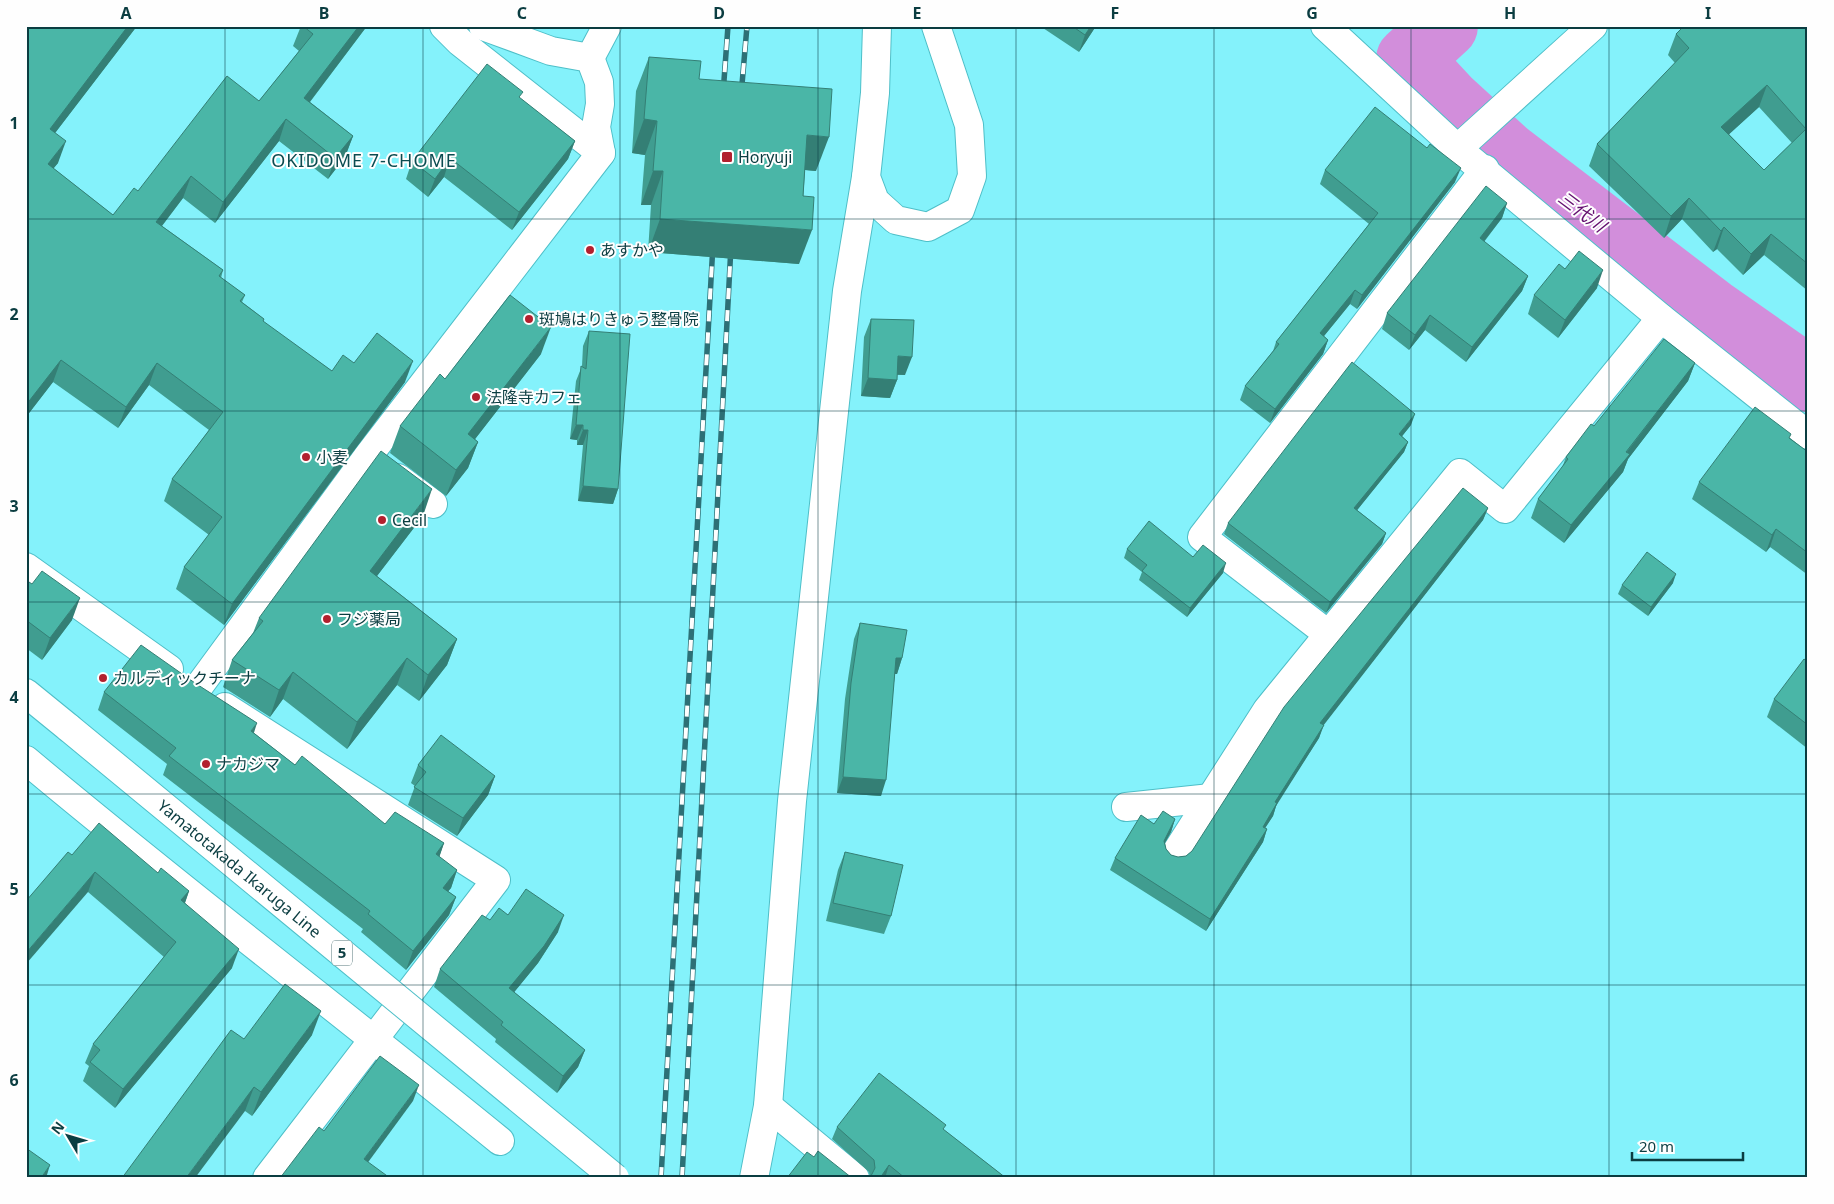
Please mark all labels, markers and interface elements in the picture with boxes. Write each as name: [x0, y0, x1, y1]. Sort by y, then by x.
text: A: [120, 2, 132, 24]
text: B: [319, 2, 329, 24]
text: C: [517, 2, 527, 24]
text: D: [713, 2, 725, 24]
text: E: [913, 2, 922, 24]
text: F: [1111, 2, 1119, 24]
text: G: [1306, 2, 1318, 24]
text: H: [1504, 2, 1516, 24]
text: I: [1705, 2, 1711, 24]
text: 1: [9, 112, 19, 134]
place label: Horyuji: [738, 146, 792, 168]
district label: OKIDOME 7-CHOME: [271, 148, 457, 172]
marker: Horyuji: [720, 150, 734, 164]
water label: 三代川: [1554, 185, 1613, 238]
place label: あすかや: [600, 239, 664, 261]
marker: あすかや: [584, 244, 596, 256]
text: 2: [9, 303, 19, 325]
place label: 斑鳩はりきゅう整骨院: [539, 308, 699, 330]
marker: 斑鳩はりきゅう整骨院: [523, 313, 535, 325]
place label: 法隆寺カフェ: [486, 386, 582, 408]
marker: 法隆寺カフェ: [470, 391, 482, 403]
place label: 小麦: [316, 446, 348, 468]
marker: 小麦: [300, 451, 312, 463]
text: 3: [9, 495, 19, 517]
place label: Cecil: [392, 509, 427, 531]
marker: Cecil: [376, 514, 388, 526]
place label: フジ薬局: [337, 608, 401, 630]
marker: フジ薬局: [321, 613, 333, 625]
place label: カルディックチーナ: [113, 667, 256, 689]
marker: カルディックチーナ: [97, 672, 109, 684]
text: 4: [9, 686, 19, 708]
place label: ナカジマ: [216, 753, 280, 775]
marker: ナカジマ: [200, 758, 212, 770]
street label: Yamatotakada Ikaruga Line: [153, 795, 326, 943]
text: 5: [9, 878, 19, 900]
road number: 5: [332, 940, 352, 966]
text: 6: [9, 1069, 19, 1091]
north arrow: [42, 1112, 92, 1162]
text: N: [46, 1117, 68, 1138]
scale bar: [1632, 1129, 1743, 1161]
text: 20 m: [1639, 1136, 1674, 1156]

